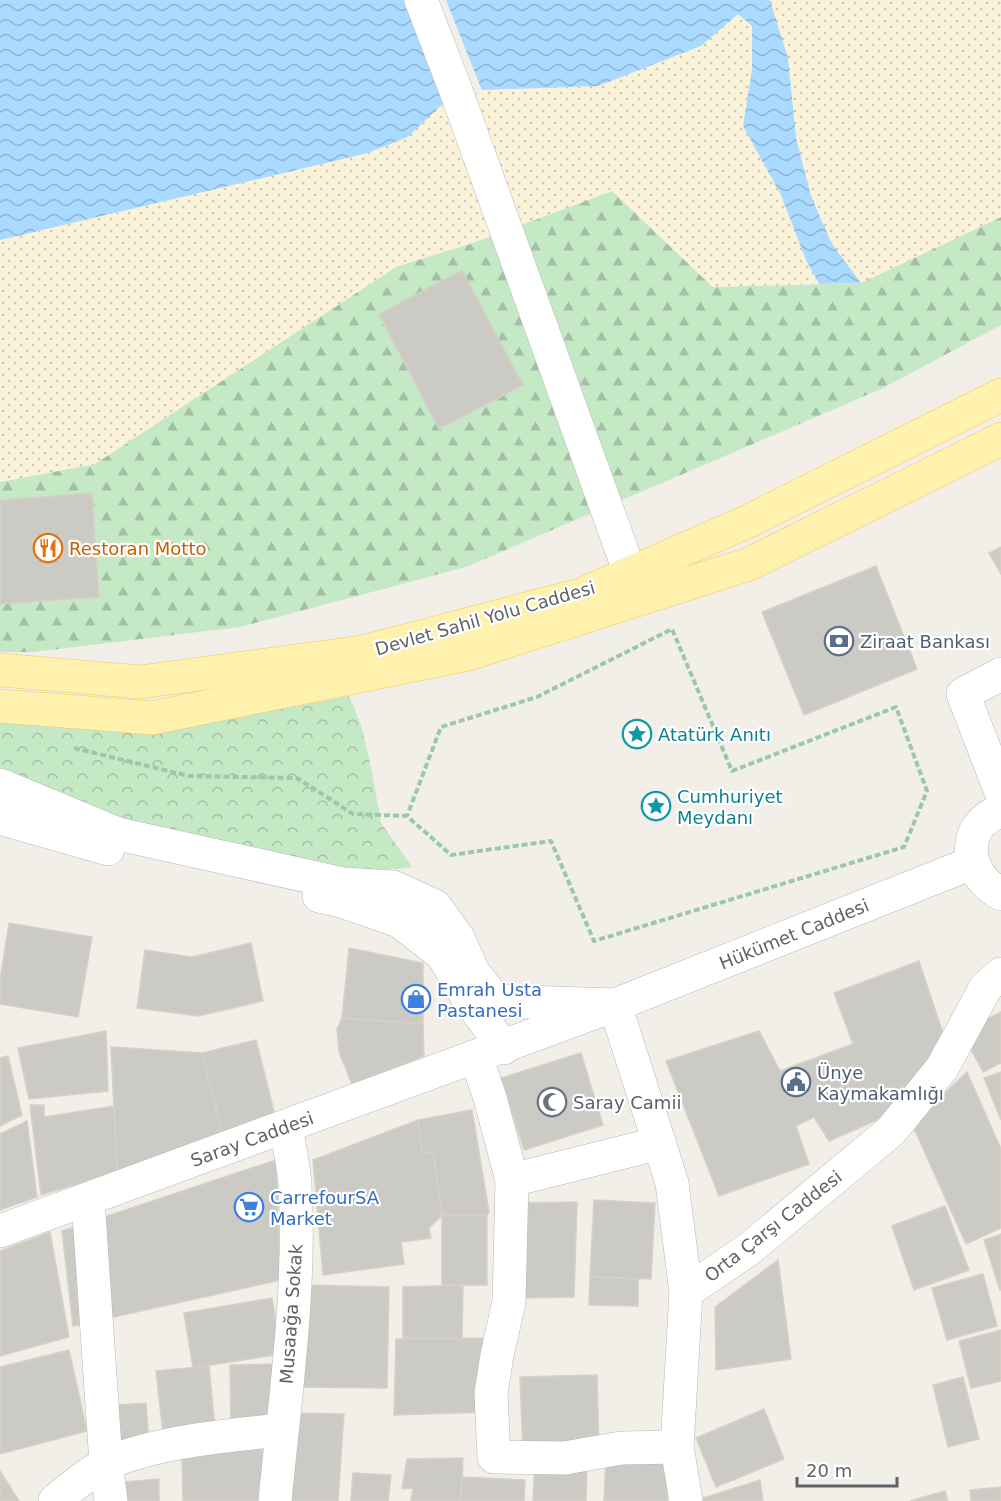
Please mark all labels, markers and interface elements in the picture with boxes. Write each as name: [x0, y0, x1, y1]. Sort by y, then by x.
restaurant icon: Restoran Motto: [32, 532, 64, 564]
place label: Restoran Motto: [69, 538, 206, 559]
street label: Devlet Sahil Yolu Caddesi: [373, 577, 597, 659]
bank icon: Ziraat Bankası: [823, 625, 855, 657]
place label: Ziraat Bankası: [860, 631, 990, 652]
place icon: Atatürk Anıtı: [621, 718, 653, 750]
place label: Atatürk Anıtı: [658, 724, 771, 745]
place label: Cumhuriyet Meydanı: [677, 786, 783, 828]
place icon: Cumhuriyet Meydanı: [640, 790, 672, 822]
street label: Hükümet Caddesi: [716, 894, 872, 974]
place label: Emrah Usta Pastanesi: [437, 979, 542, 1021]
shop icon: Emrah Usta Pastanesi: [400, 983, 432, 1015]
place label: Ünye Kaymakamlığı: [817, 1062, 944, 1104]
public building icon: Ünye Kaymakamlığı: [780, 1066, 812, 1098]
mosque icon: Saray Camii: [536, 1086, 568, 1118]
place label: Saray Camii: [573, 1092, 681, 1113]
street label: Saray Caddesi: [188, 1107, 316, 1171]
street label: Orta Çarşı Caddesi: [700, 1166, 846, 1286]
place label: CarrefourSA Market: [270, 1187, 380, 1229]
supermarket icon: CarrefourSA Market: [233, 1191, 265, 1223]
street label: Musaağa Sokak: [276, 1243, 306, 1385]
scale bar: [797, 1450, 898, 1488]
text: 20 m: [806, 1460, 852, 1481]

